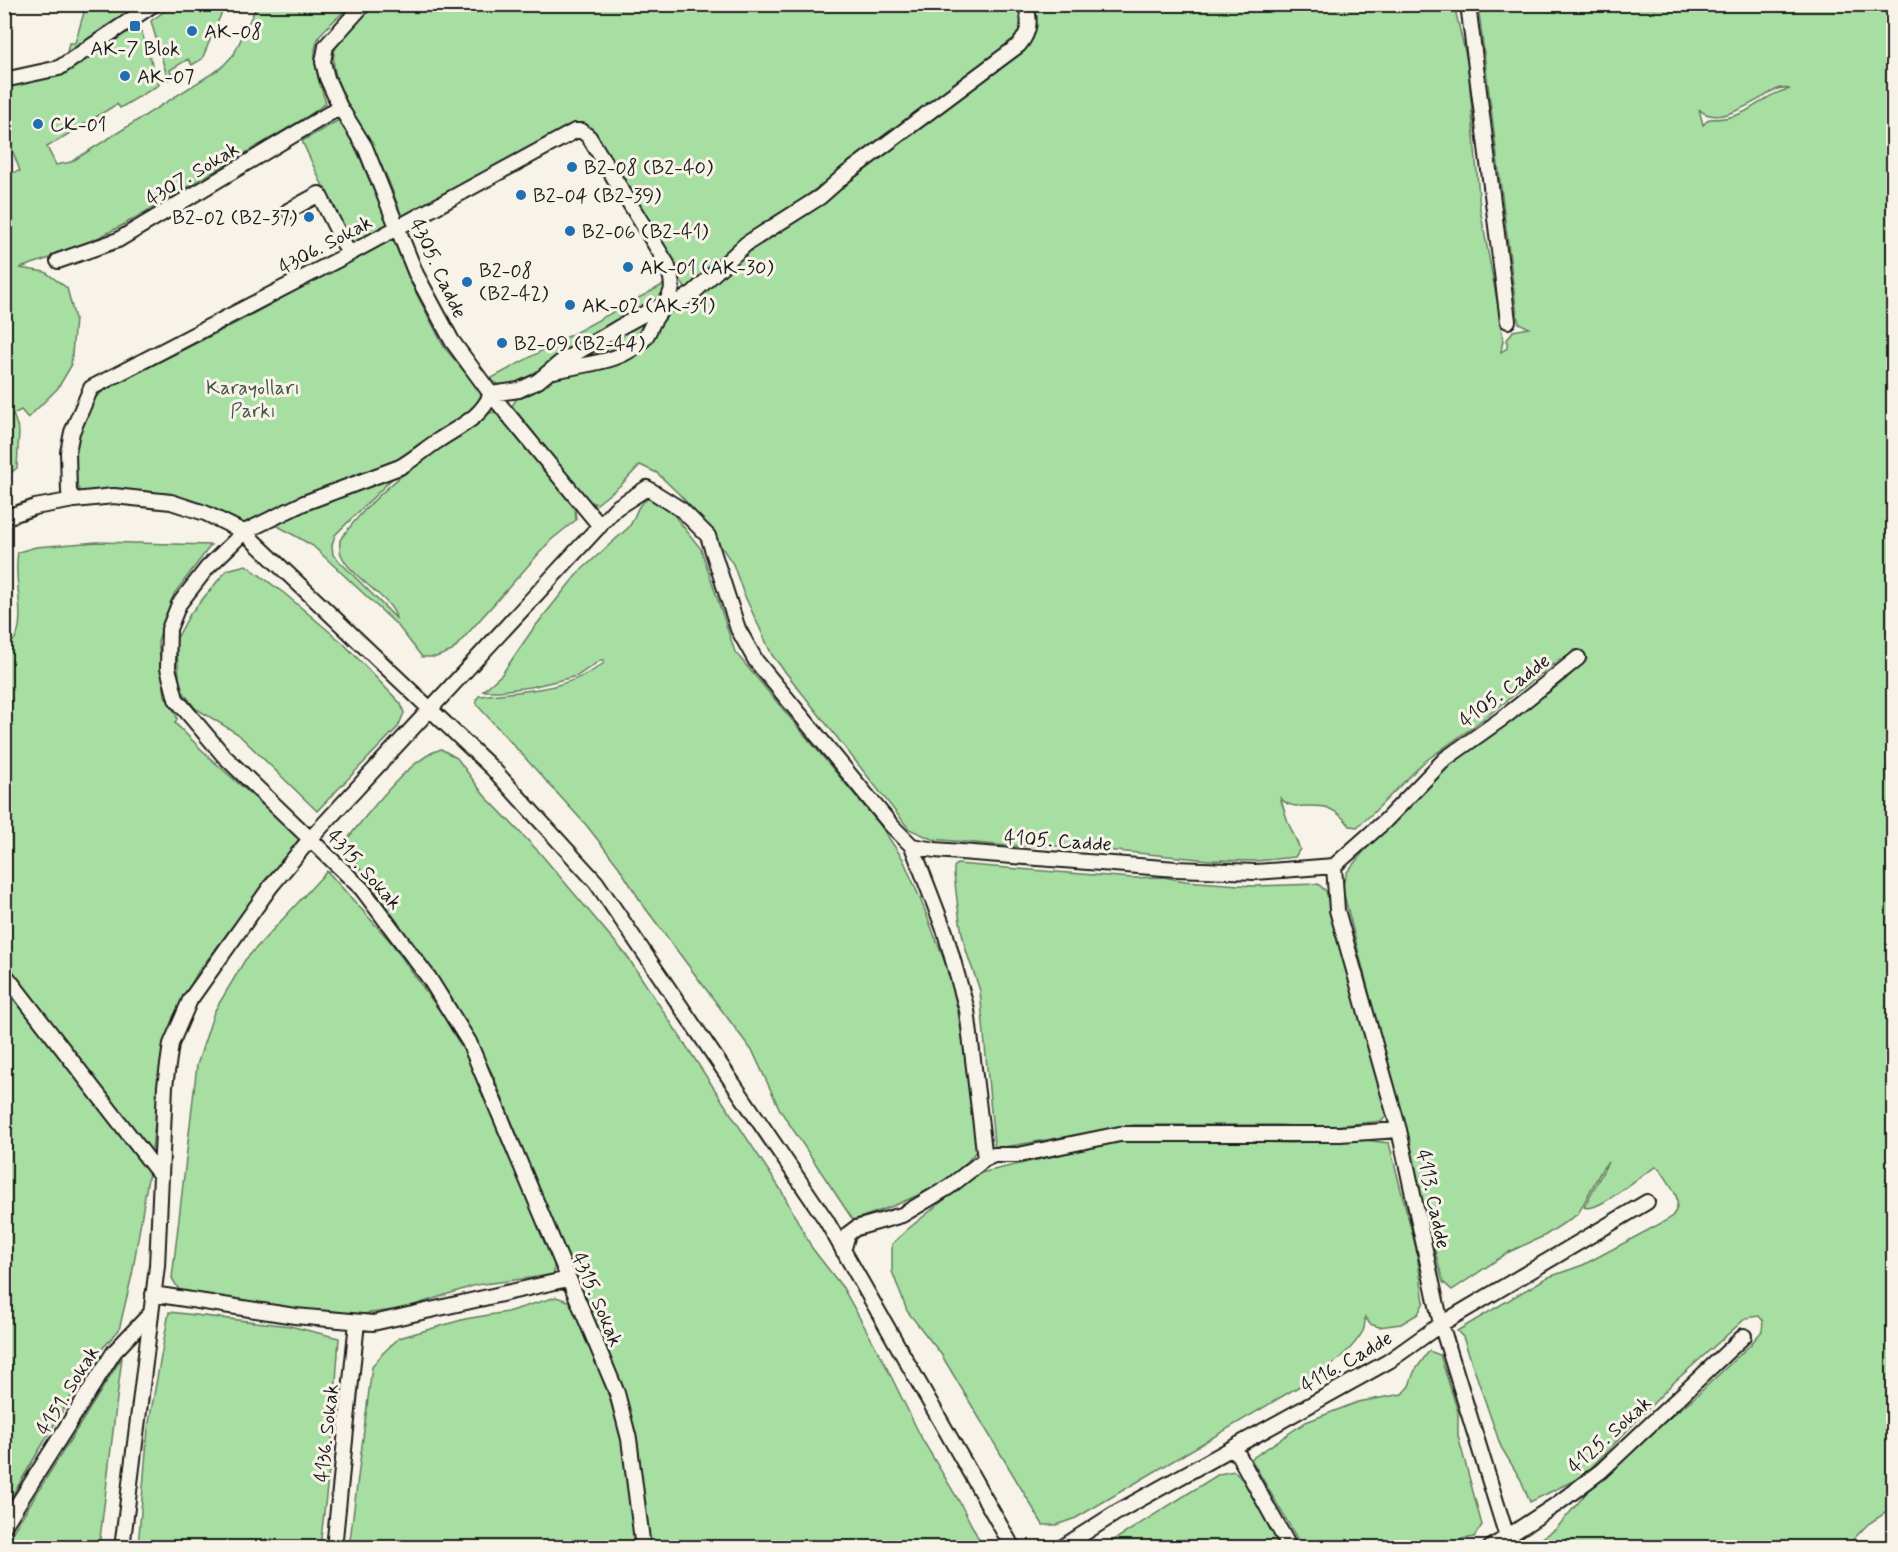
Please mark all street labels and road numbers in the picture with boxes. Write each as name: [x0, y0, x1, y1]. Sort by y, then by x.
street label: 4307. Sokak: [141, 136, 245, 213]
street label: 4306. Sokak: [274, 209, 377, 281]
street label: 4305. Cadde: [403, 214, 473, 323]
street label: 4105. Cadde: [1454, 648, 1556, 734]
street label: 4315. Sokak: [320, 824, 407, 916]
street label: 4105. Cadde: [1003, 824, 1113, 859]
street label: 4113. Cadde: [1409, 1147, 1456, 1251]
street label: 4315. Sokak: [565, 1248, 629, 1351]
street label: 4116. Cadde: [1296, 1325, 1398, 1399]
street label: 4151. Sokak: [30, 1341, 106, 1441]
street label: 4136. Sokak: [309, 1383, 346, 1484]
street label: 4125. Sokak: [1562, 1390, 1658, 1480]

